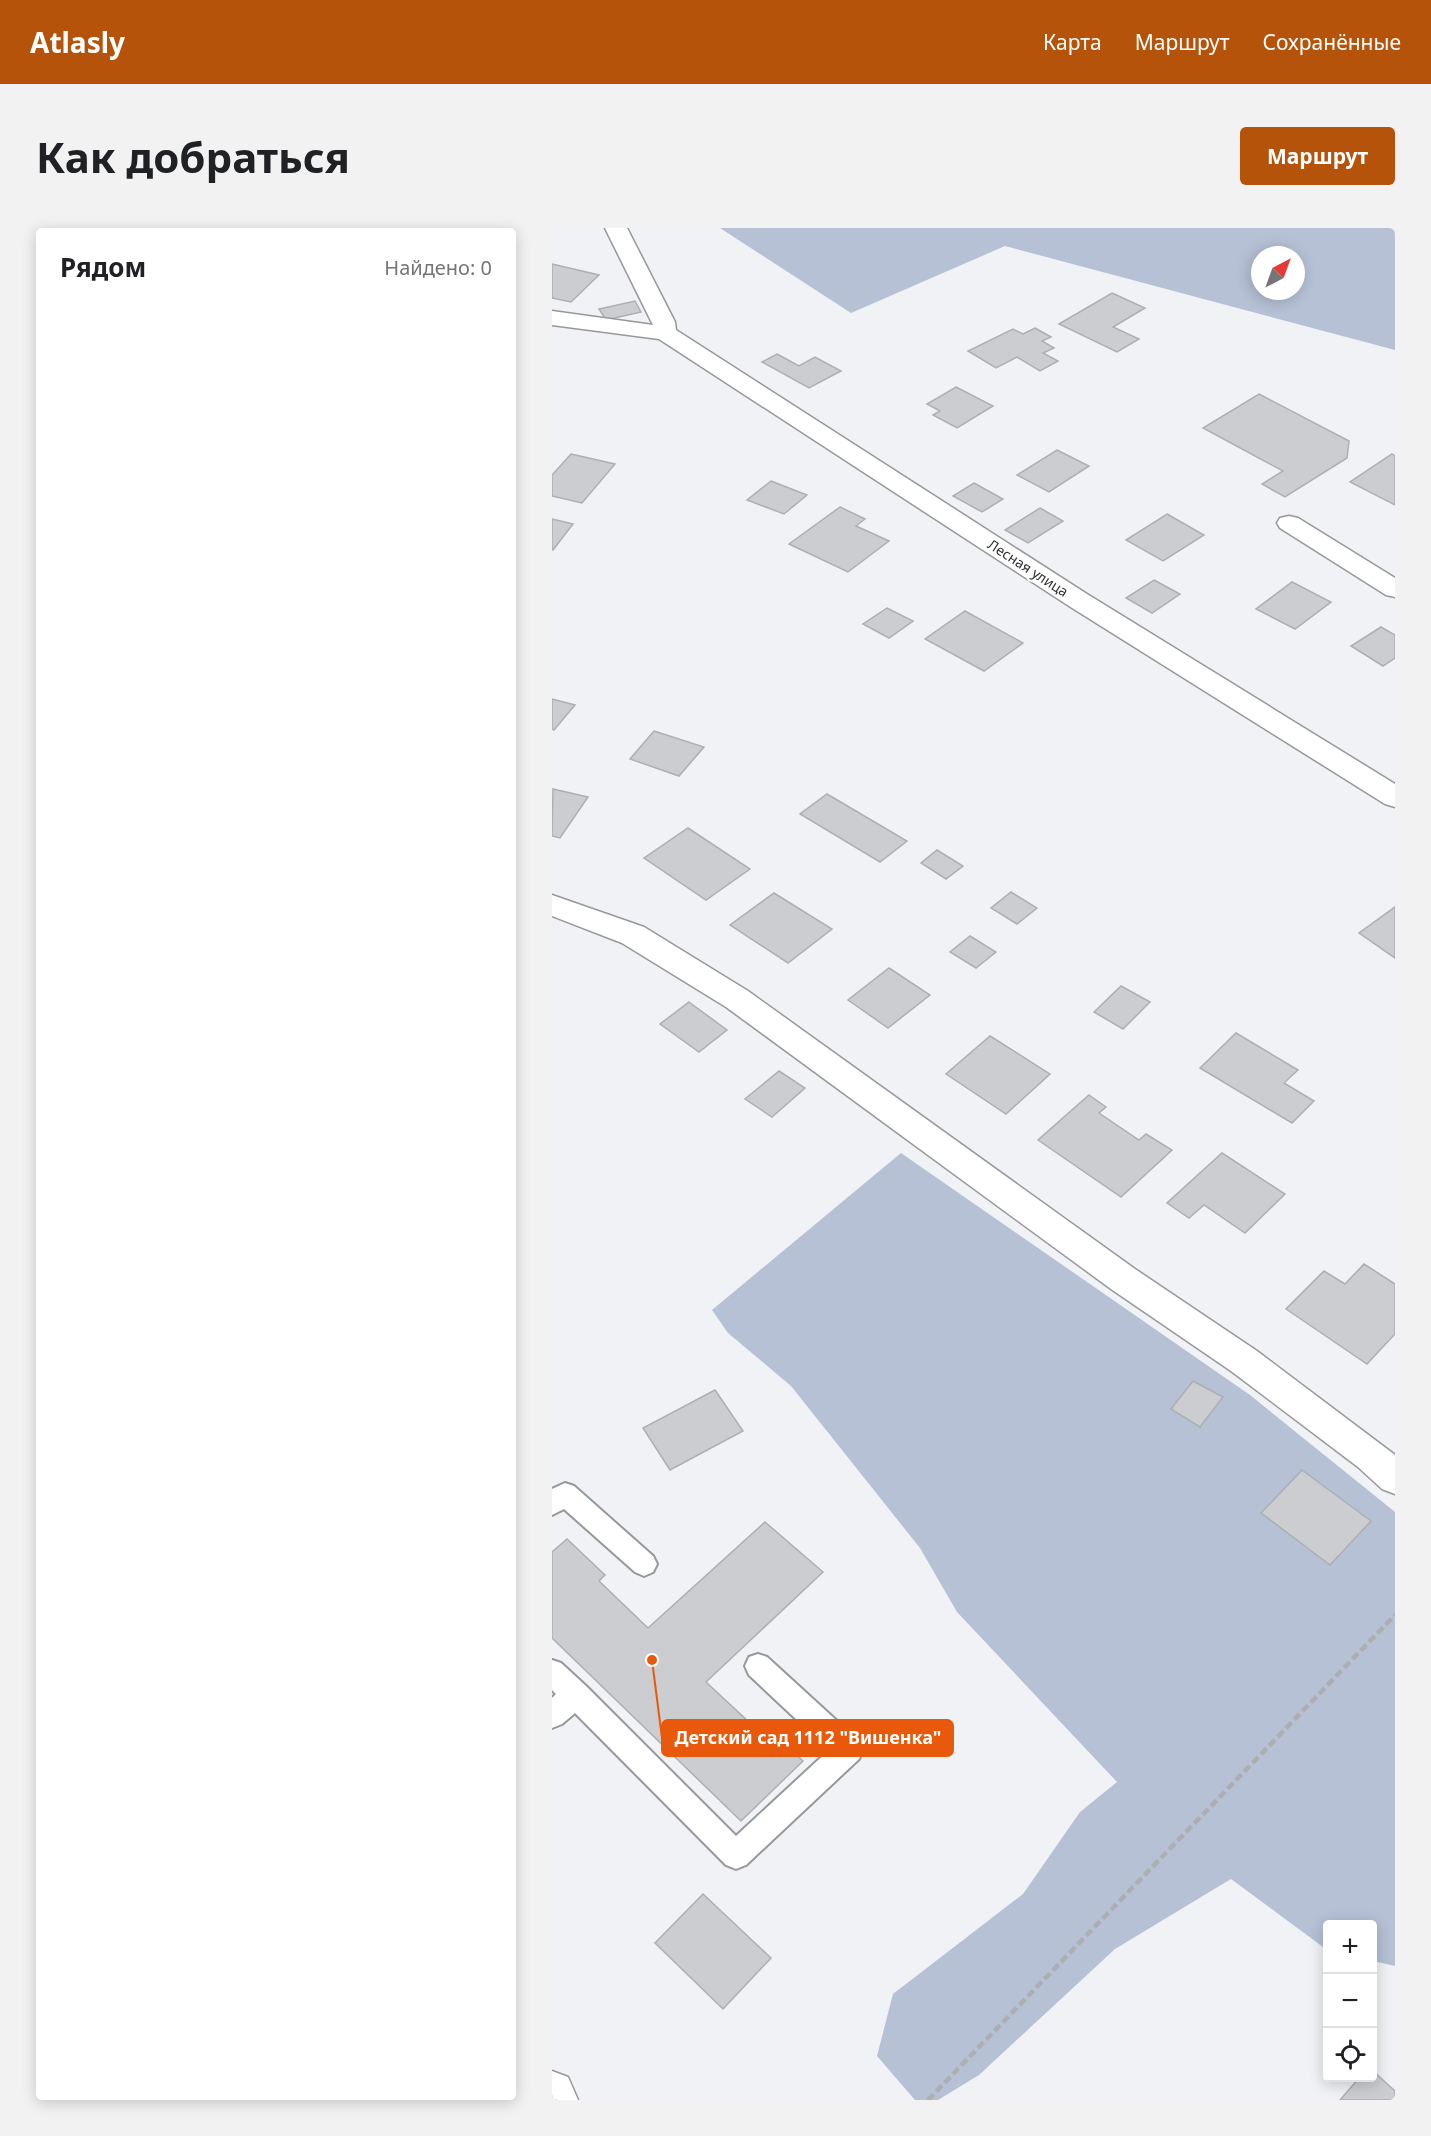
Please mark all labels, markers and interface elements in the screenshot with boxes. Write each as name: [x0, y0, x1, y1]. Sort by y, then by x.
text: Atlasly: [30, 23, 125, 61]
text: Карта: [1043, 28, 1102, 56]
text: Маршрут: [1135, 28, 1230, 56]
text: Сохранённые: [1263, 28, 1401, 56]
button: Маршрут: [1240, 127, 1395, 185]
text: Как добраться: [36, 128, 350, 185]
north arrow: [1251, 246, 1305, 300]
text: Рядом: [60, 249, 146, 285]
text: Найдено: 0: [384, 254, 492, 281]
street label: Лесная улица: [984, 535, 1072, 601]
callout: Детский сад 1112 "Вишенка": [662, 1720, 953, 1756]
text: Детский сад 1112 "Вишенка": [675, 1725, 941, 1749]
map controls: [1323, 1920, 1377, 2082]
button: +: [1323, 1920, 1377, 1974]
button: −: [1323, 1974, 1377, 2028]
button: locate: [1323, 2028, 1377, 2082]

